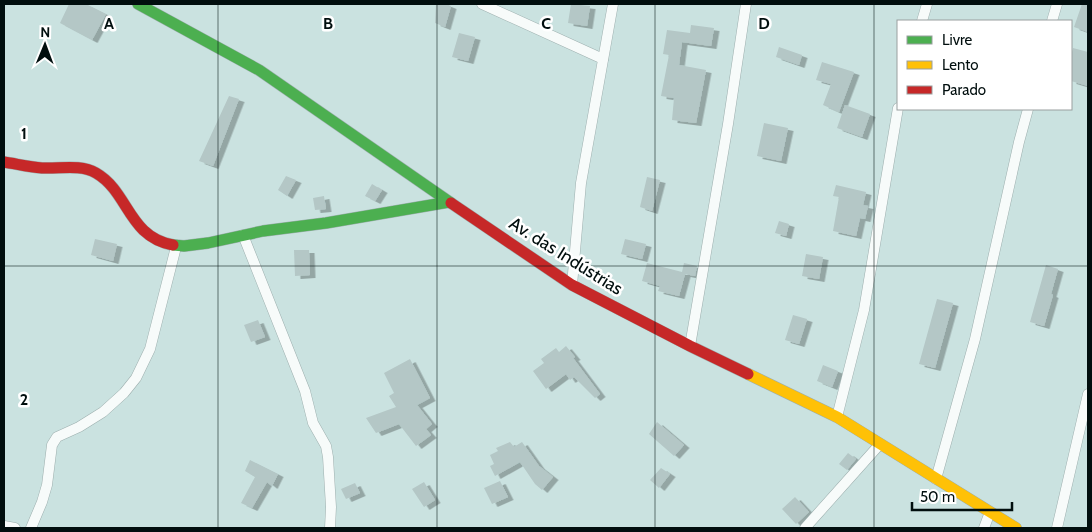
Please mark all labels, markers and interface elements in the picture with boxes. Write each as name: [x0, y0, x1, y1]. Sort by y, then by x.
text: A: [104, 14, 114, 33]
text: B: [323, 14, 333, 33]
text: C: [541, 14, 551, 33]
text: D: [758, 14, 770, 33]
north arrow: [20, 20, 70, 70]
legend: [897, 20, 1072, 110]
text: N: [40, 23, 50, 41]
text: Livre: [942, 31, 973, 49]
text: Lento: [942, 56, 979, 74]
text: Parado: [942, 81, 986, 99]
text: 1: [21, 124, 27, 143]
street label: Av. das Indústrias: [505, 212, 627, 300]
text: 2: [20, 390, 28, 409]
scale bar: [912, 480, 1012, 512]
text: 50 m: [920, 488, 955, 506]

